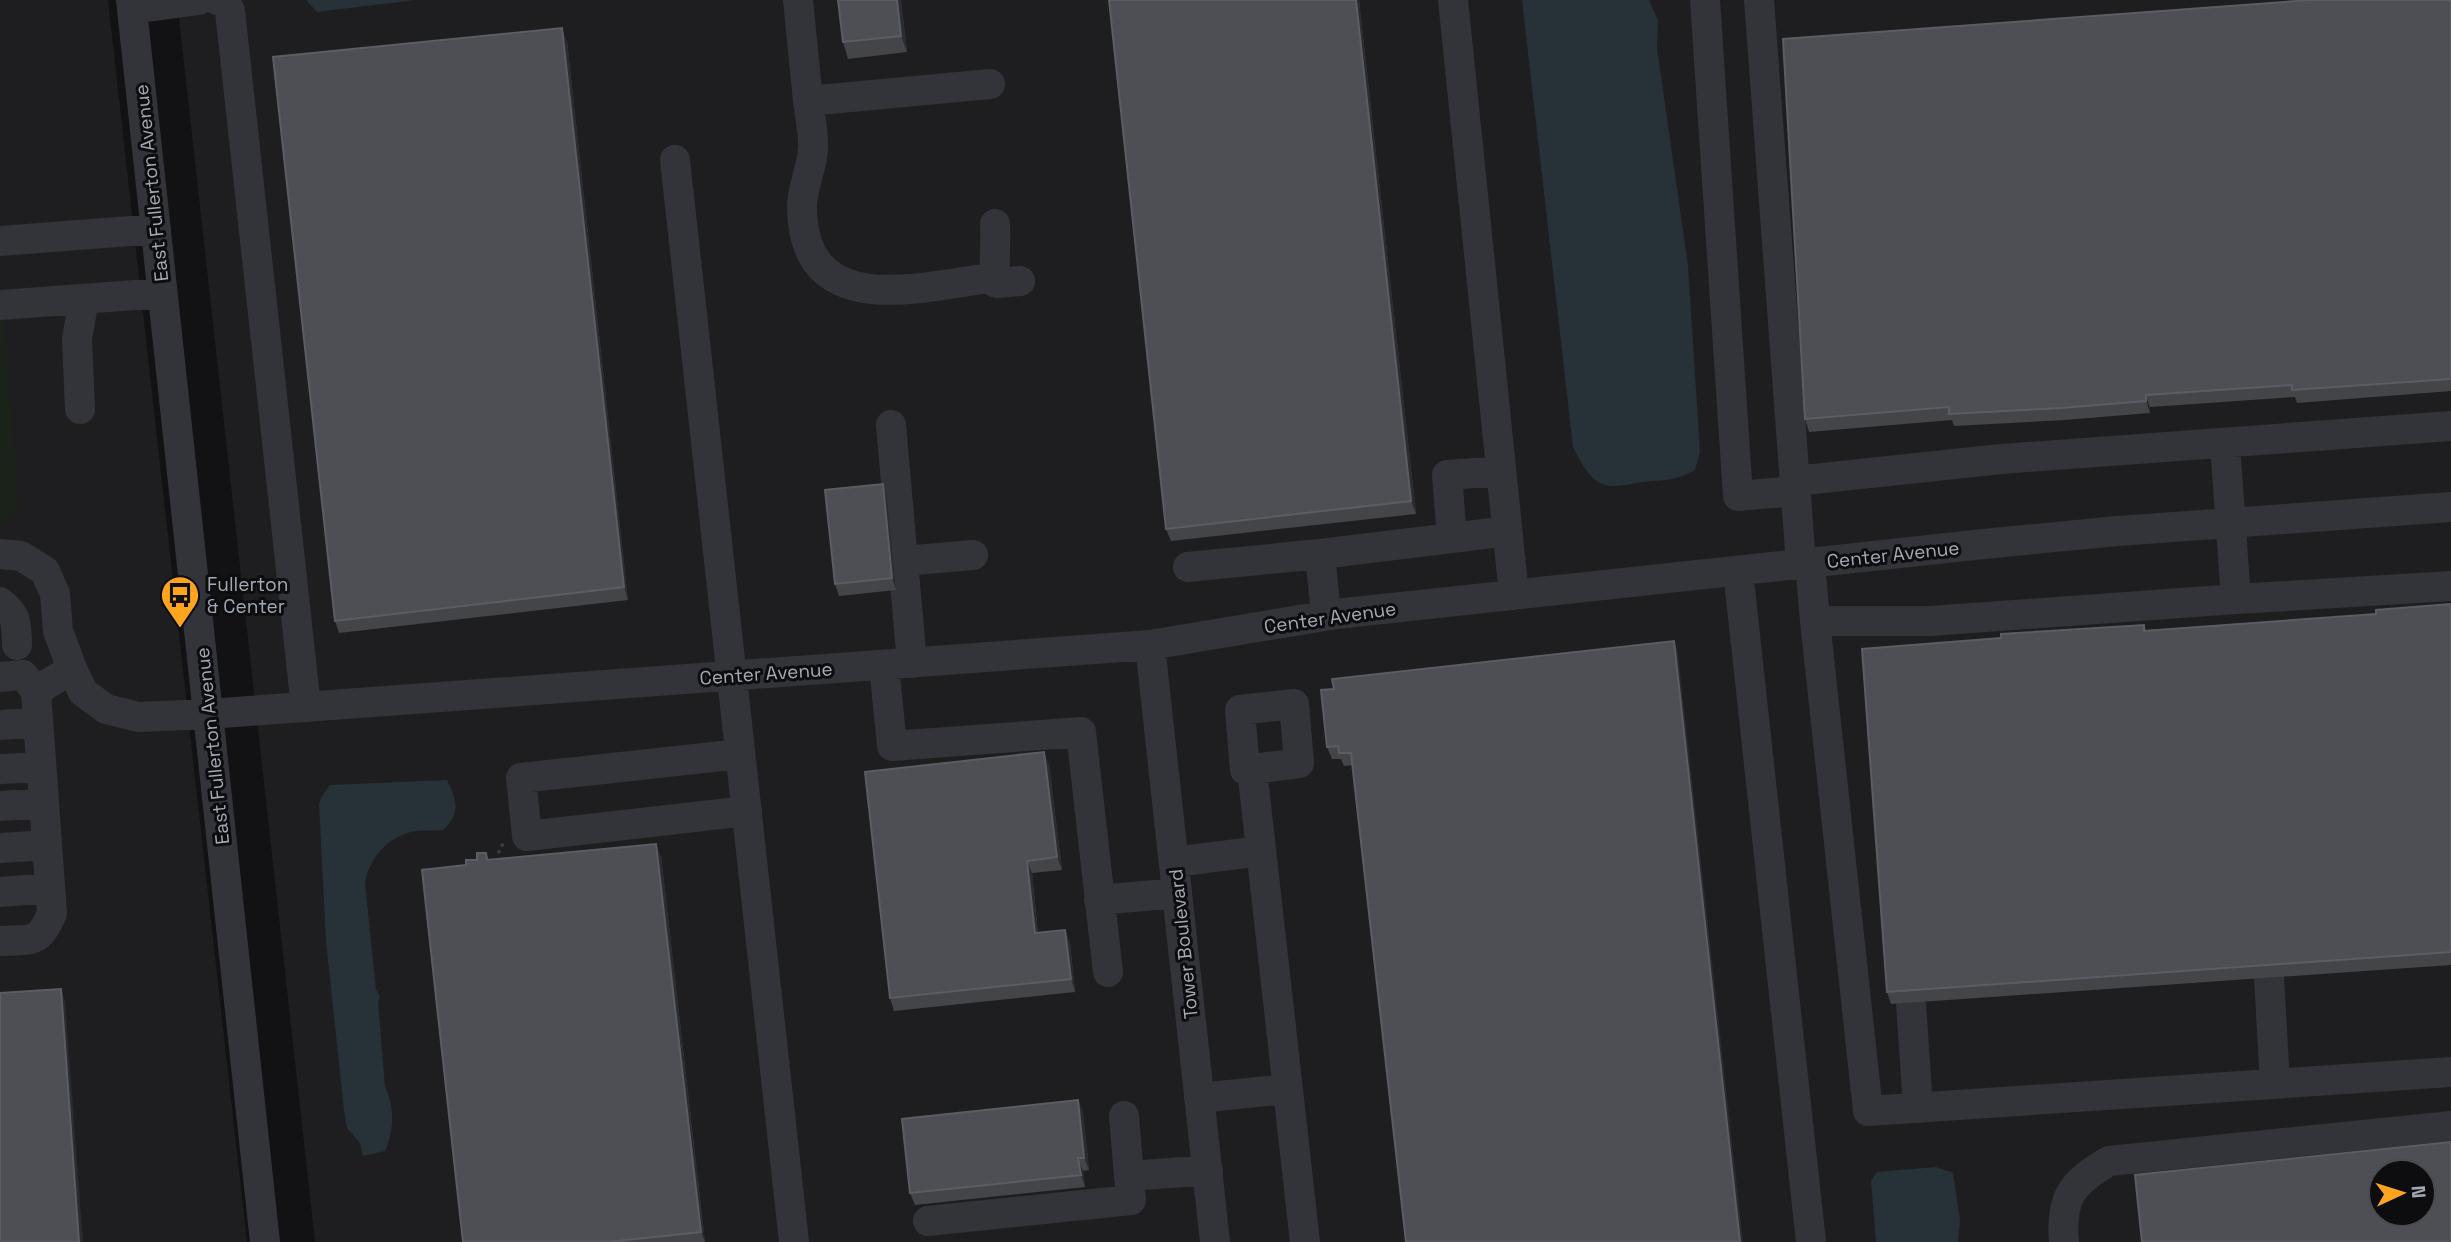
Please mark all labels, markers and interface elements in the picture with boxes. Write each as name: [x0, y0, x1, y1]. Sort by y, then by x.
street label: East Fullerton Avenue: [129, 83, 174, 283]
street label: Center Avenue: [1825, 535, 1961, 574]
place label: Fullerton & Center: [207, 572, 288, 619]
bus stop icon: Fullerton & Center: [159, 574, 201, 629]
street label: Center Avenue: [1262, 596, 1398, 639]
street label: East Fullerton Avenue: [190, 646, 235, 846]
street label: Center Avenue: [699, 656, 833, 691]
street label: Tower Boulevard: [1163, 868, 1204, 1020]
north arrow: [2367, 1158, 2437, 1228]
text: N: [2406, 1185, 2431, 1199]

